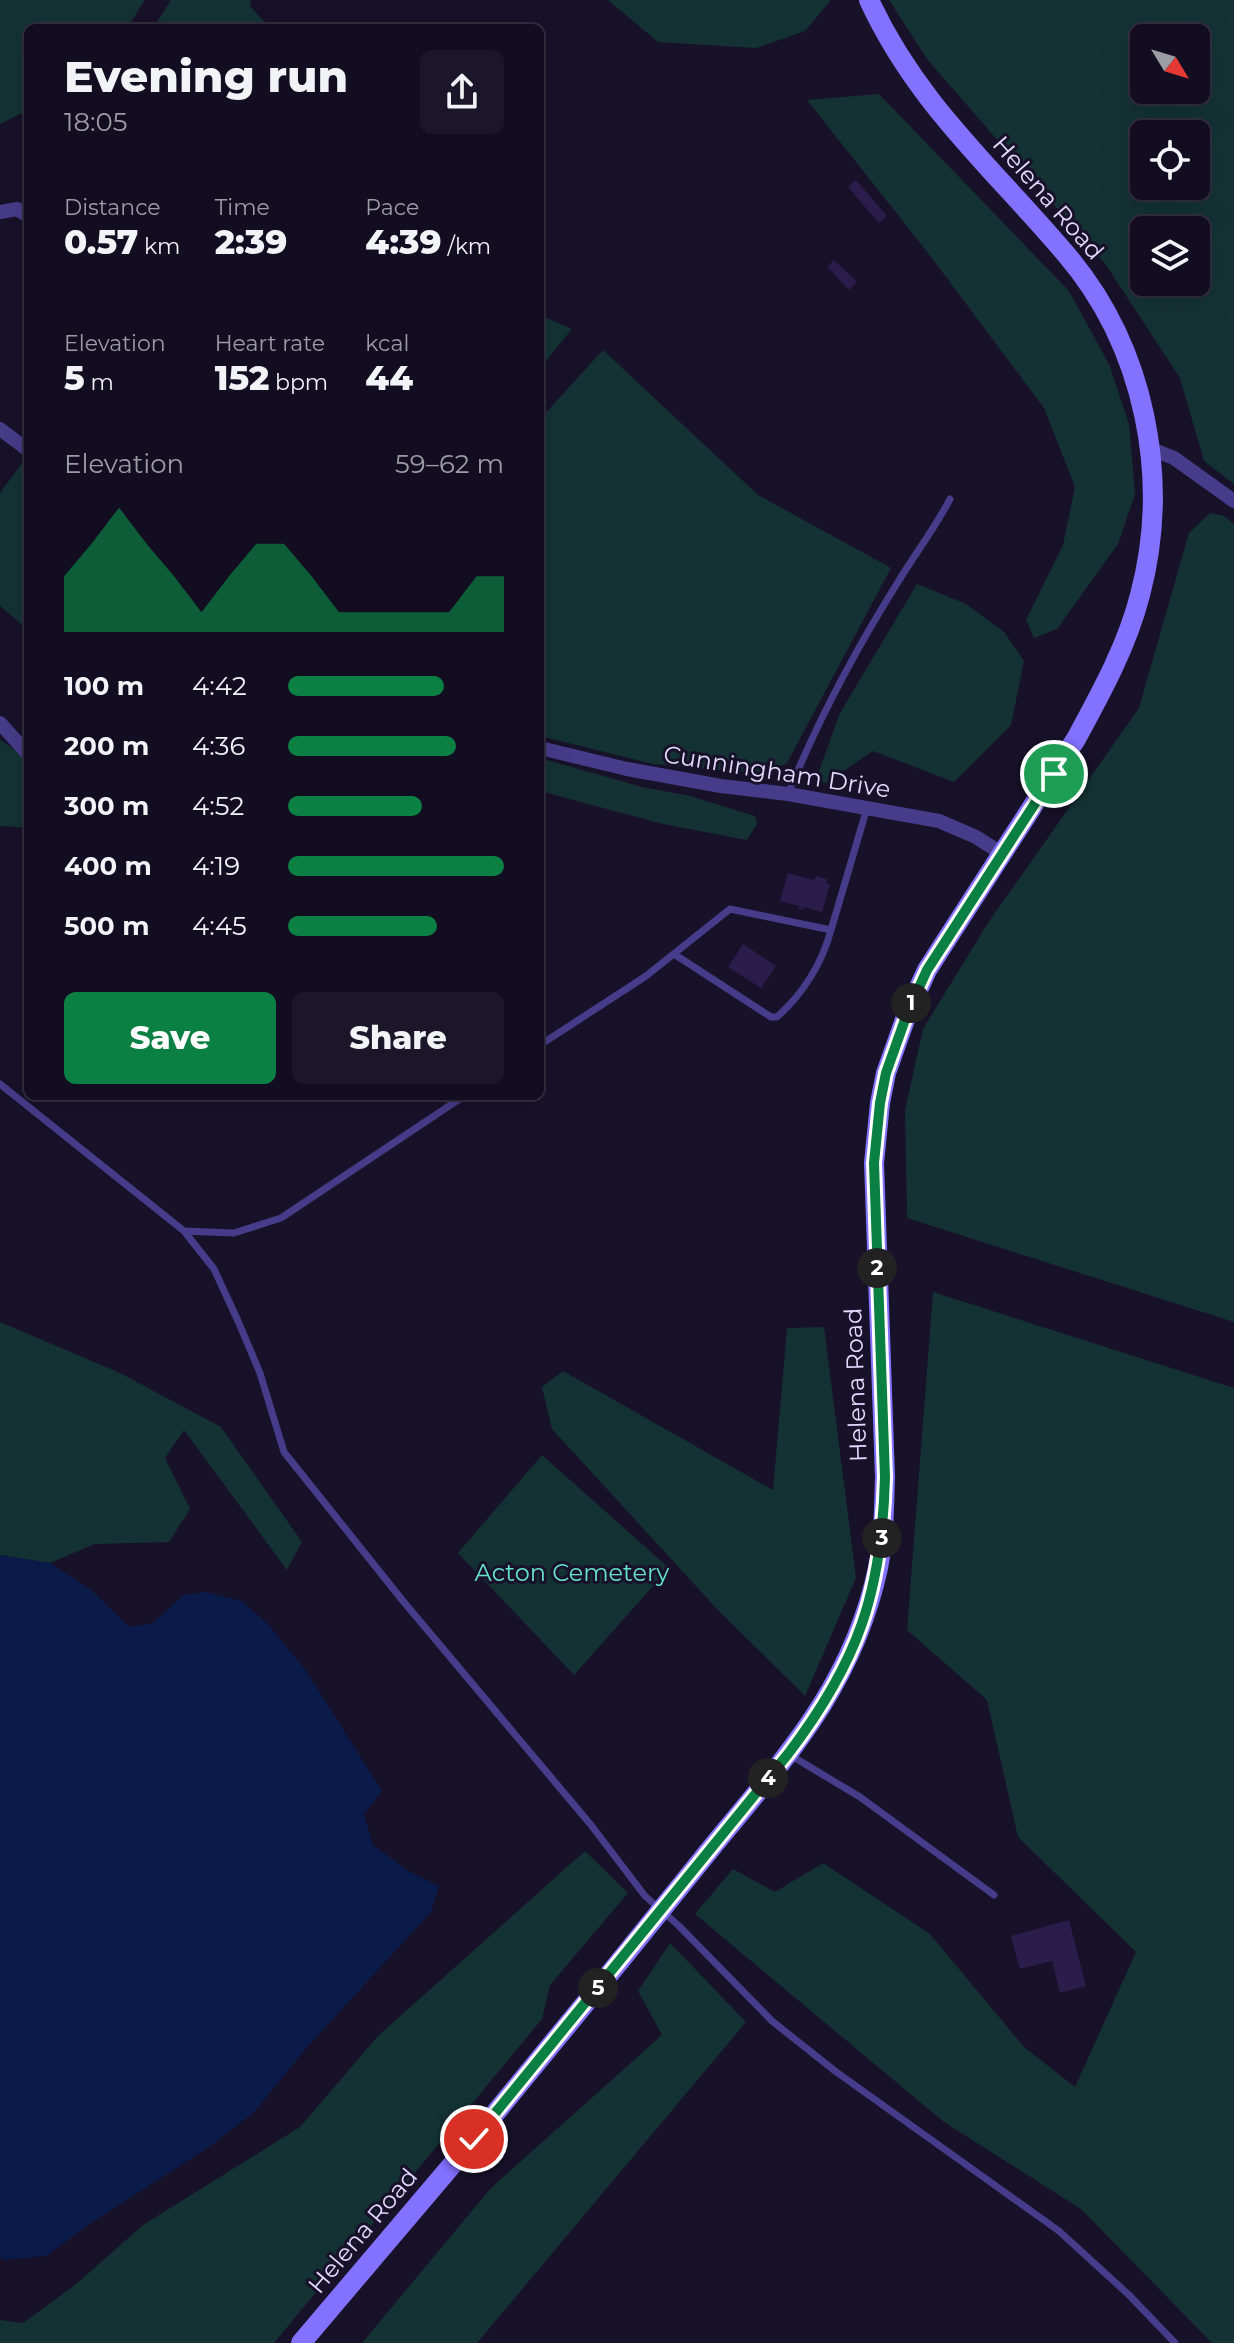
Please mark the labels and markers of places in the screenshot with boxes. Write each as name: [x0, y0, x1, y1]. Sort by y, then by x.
pin: [1020, 740, 1088, 808]
pin: 1: [891, 983, 931, 1023]
pin: 2: [857, 1248, 897, 1288]
pin: 3: [862, 1518, 902, 1558]
pin: 4: [748, 1758, 788, 1798]
pin: 5: [578, 1968, 618, 2008]
pin: [440, 2105, 508, 2173]

